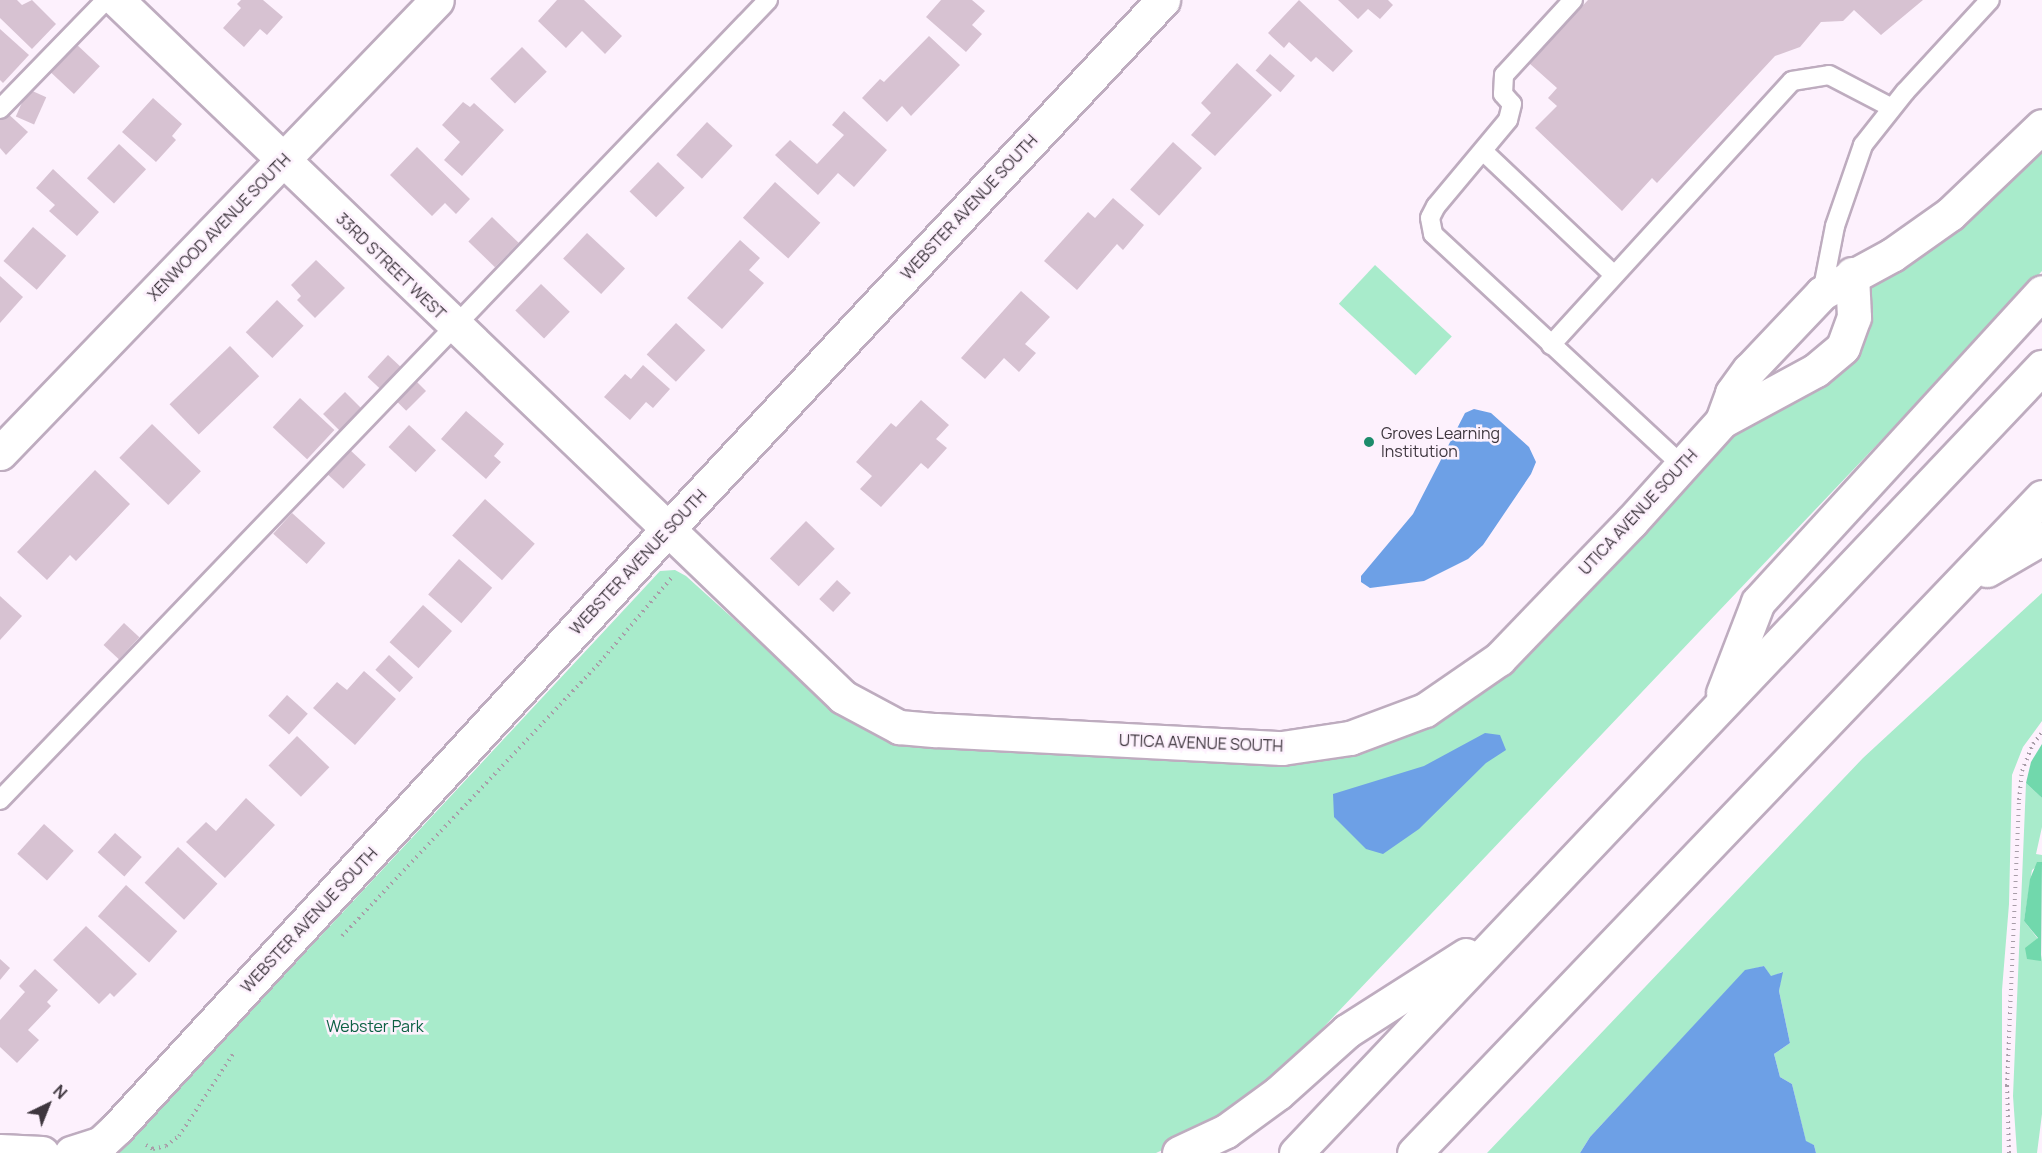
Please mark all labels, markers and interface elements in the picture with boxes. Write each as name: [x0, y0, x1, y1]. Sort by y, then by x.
street label: WEBSTER AVENUE SOUTH: [897, 131, 1041, 283]
street label: XENWOOD AVENUE SOUTH: [144, 149, 294, 305]
street label: 33RD STREET WEST: [332, 209, 450, 323]
place label: Groves Learning Institution: [1381, 423, 1500, 461]
marker: Groves Learning Institution: [1362, 435, 1376, 449]
street label: UTICA AVENUE SOUTH: [1575, 445, 1701, 579]
street label: WEBSTER AVENUE SOUTH: [566, 486, 710, 638]
street label: UTICA AVENUE SOUTH: [1118, 731, 1284, 755]
street label: WEBSTER AVENUE SOUTH: [237, 844, 381, 996]
park label: Webster Park: [326, 1016, 424, 1036]
north arrow: [18, 1075, 78, 1135]
text: N: [49, 1080, 72, 1104]

